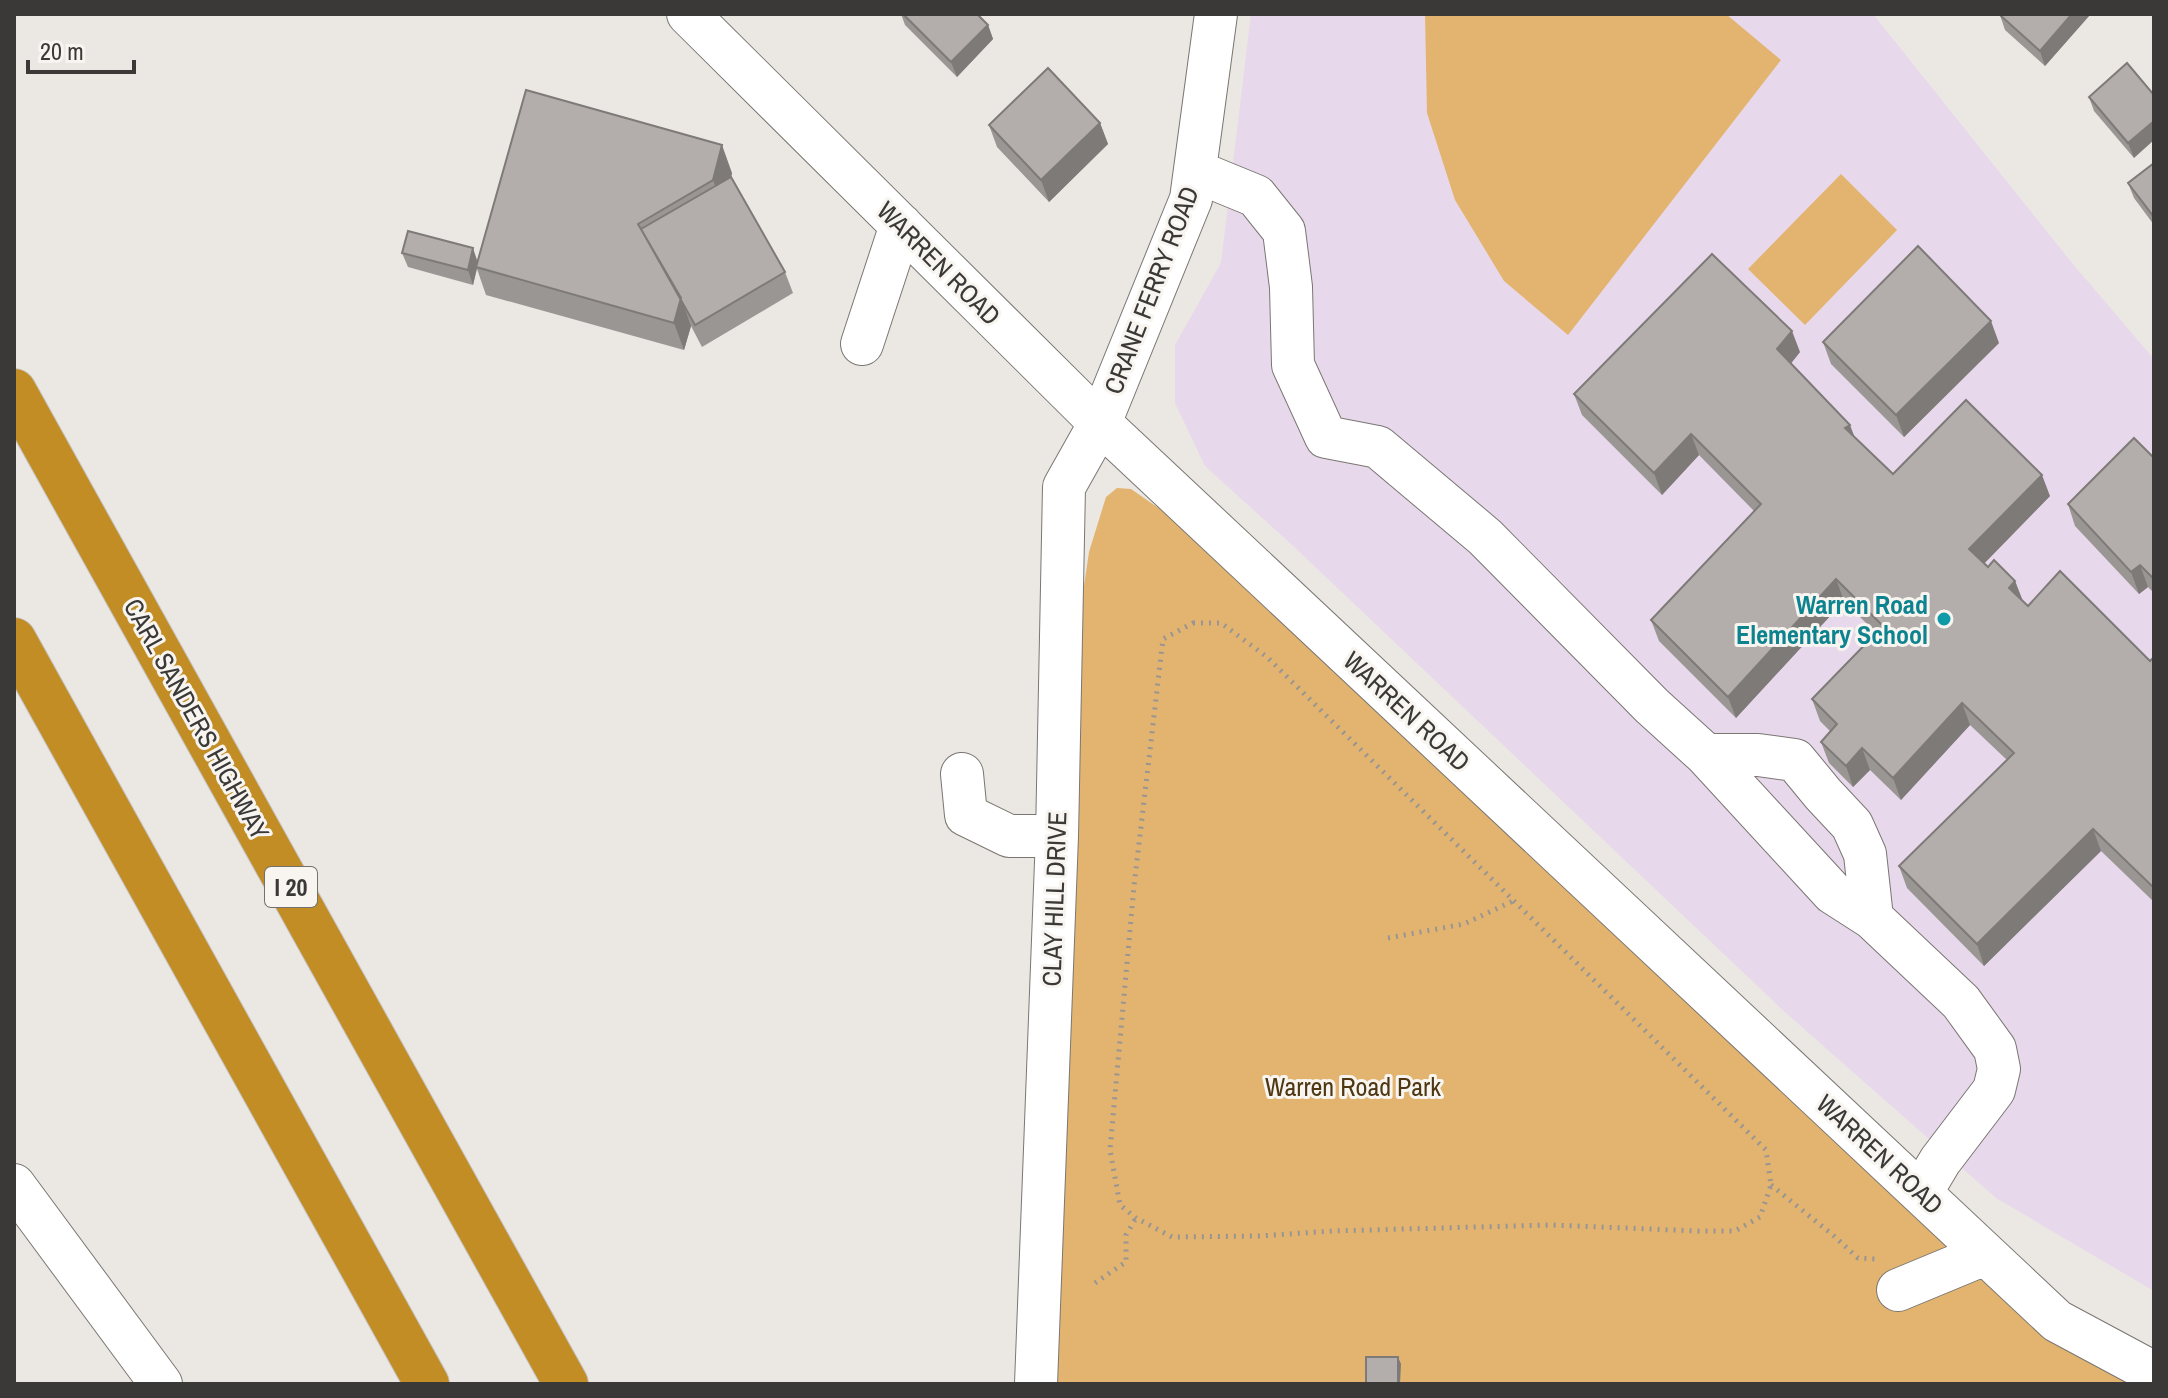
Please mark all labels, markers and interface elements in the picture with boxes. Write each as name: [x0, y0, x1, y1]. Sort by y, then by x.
scale bar: [28, 24, 134, 74]
text: 20 m: [40, 35, 84, 67]
street label: CRANE FERRY ROAD: [1095, 181, 1207, 399]
street label: WARREN ROAD: [870, 194, 1008, 332]
place label: Warren Road Elementary School: [1736, 587, 1928, 652]
street label: CARL SANDERS HIGHWAY: [116, 592, 278, 846]
marker: Warren Road Elementary School: [1935, 610, 1953, 628]
street label: WARREN ROAD: [1336, 643, 1478, 779]
street label: CLAY HILL DRIVE: [1033, 811, 1075, 987]
road number: I 20: [265, 867, 317, 907]
park label: Warren Road Park: [1265, 1069, 1441, 1104]
street label: WARREN ROAD: [1809, 1086, 1951, 1222]

